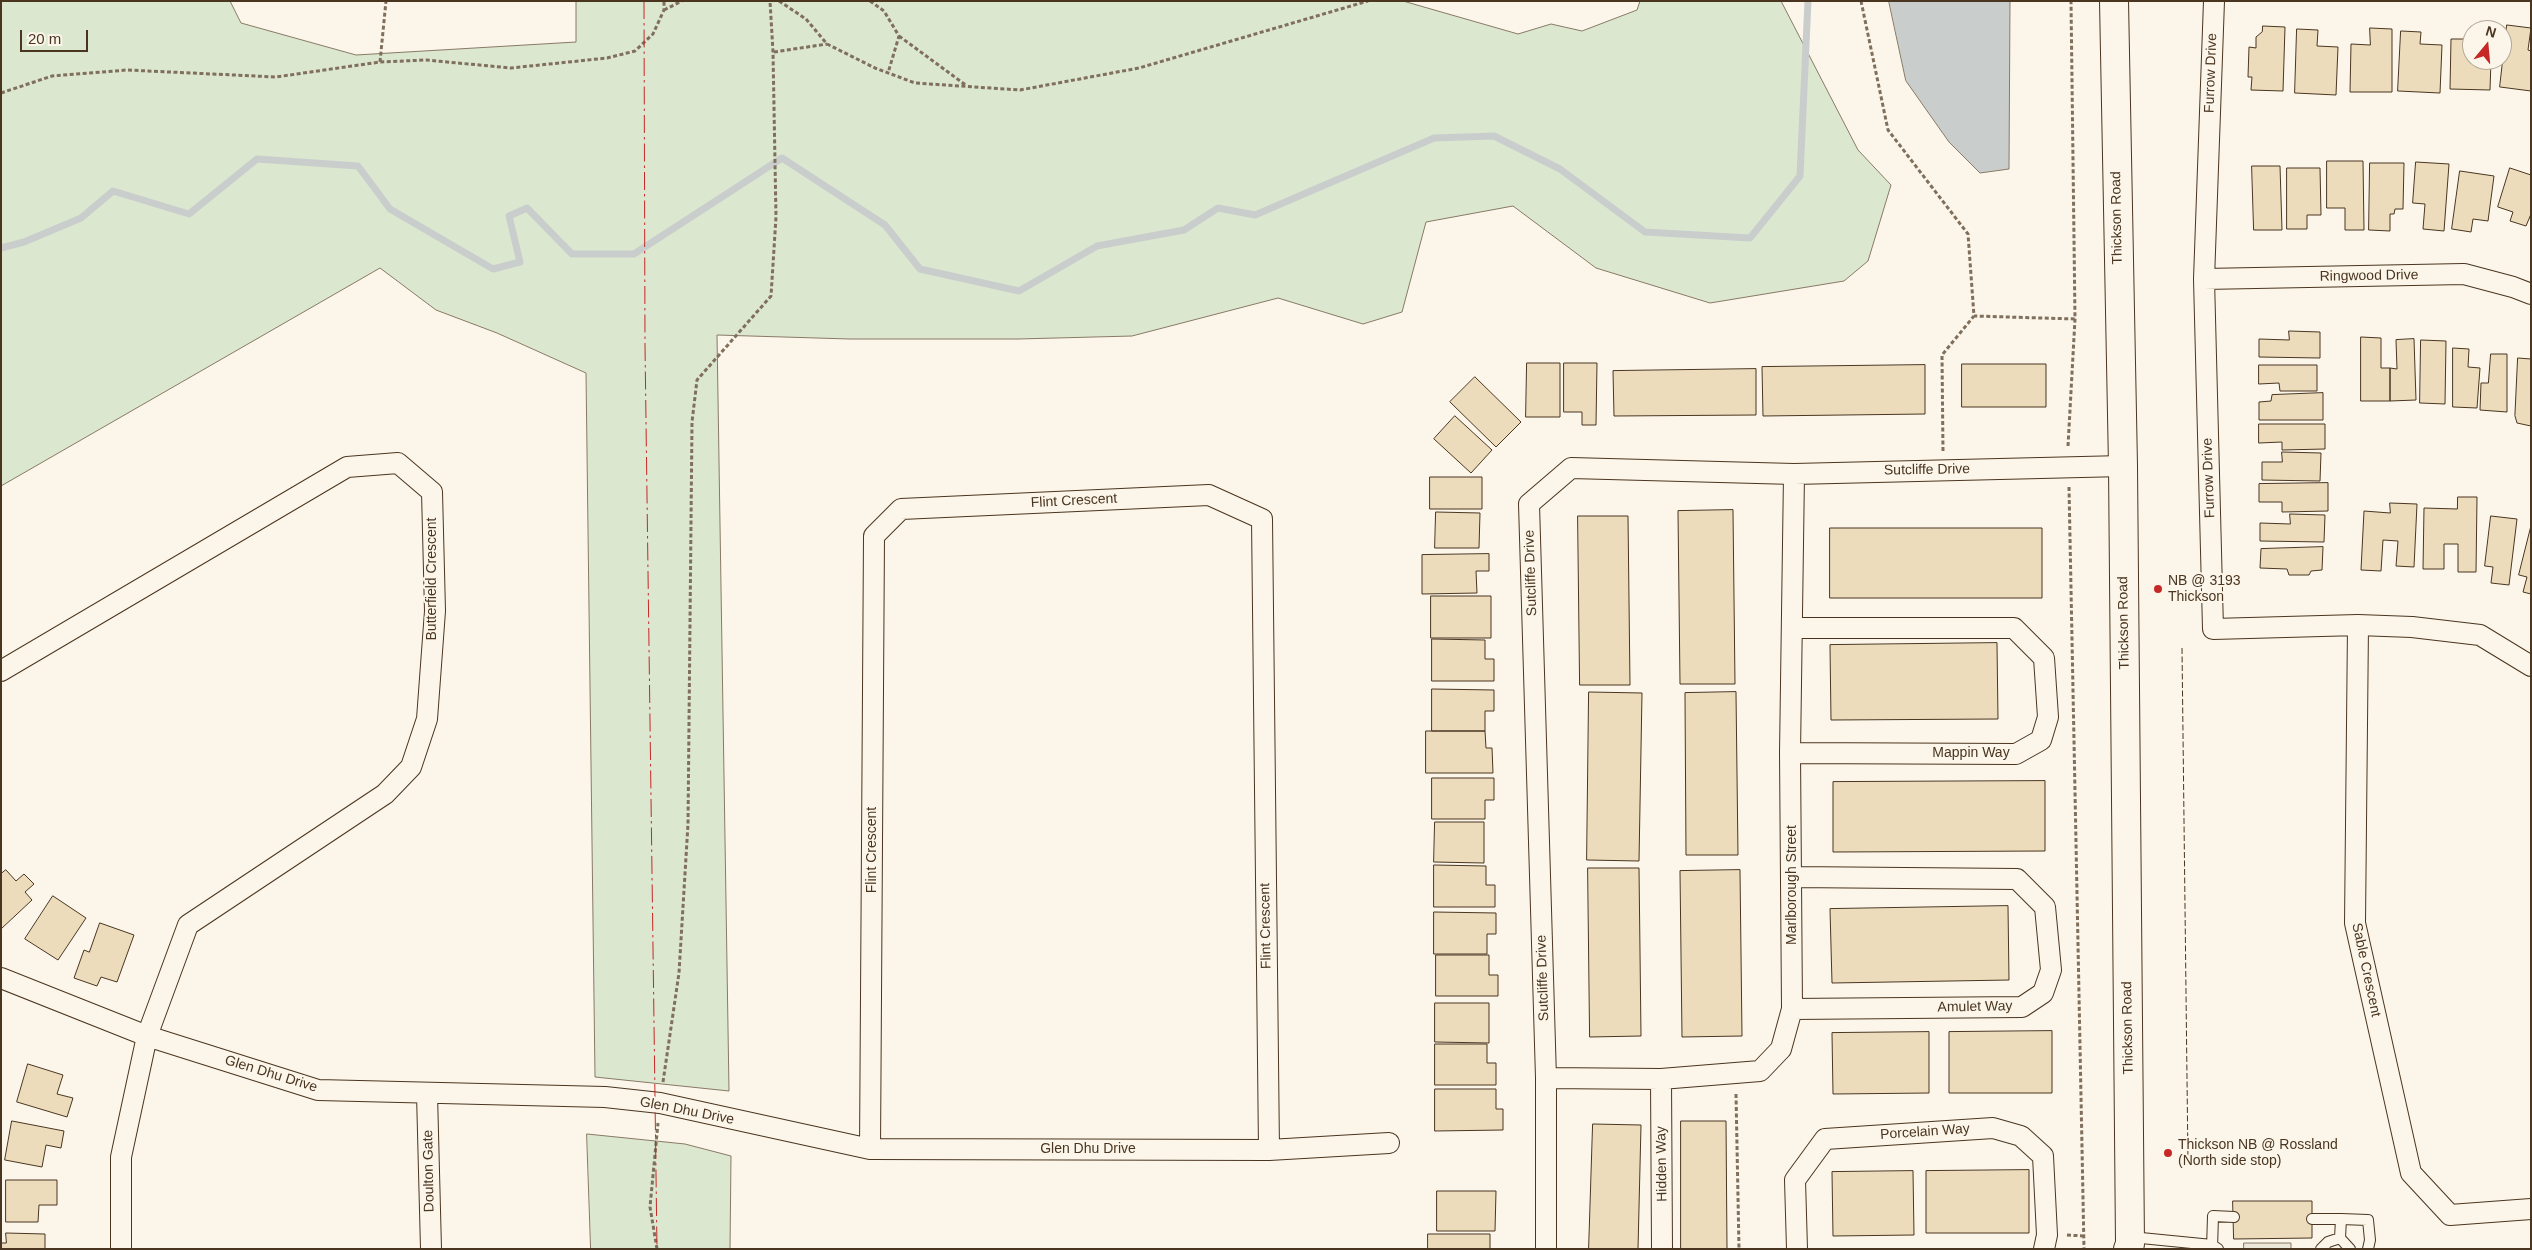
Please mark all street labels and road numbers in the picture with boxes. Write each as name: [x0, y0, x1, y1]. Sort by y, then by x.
street label: Furrow Drive: [2201, 33, 2221, 113]
street label: Thickson Road: [2108, 171, 2126, 265]
street label: Ringwood Drive: [2319, 267, 2419, 285]
street label: Furrow Drive: [2199, 438, 2219, 518]
street label: Sutcliffe Drive: [1884, 461, 1970, 479]
street label: Flint Crescent: [1030, 490, 1118, 512]
street label: Butterfield Crescent: [424, 518, 440, 640]
street label: Sutcliffe Drive: [1521, 530, 1541, 616]
street label: Thickson Road: [2115, 576, 2133, 670]
street label: Mappin Way: [1932, 745, 2010, 761]
street label: Flint Crescent: [864, 807, 880, 893]
street label: Marlborough Street: [1784, 825, 1800, 945]
street label: Flint Crescent: [1257, 883, 1275, 969]
street label: Sable Crescent: [2348, 921, 2384, 1019]
street label: Sutcliffe Drive: [1533, 935, 1553, 1021]
street label: Thickson Road: [2119, 981, 2137, 1075]
street label: Amulet Way: [1937, 998, 2013, 1016]
street label: Glen Dhu Drive: [223, 1052, 319, 1096]
street label: Glen Dhu Drive: [638, 1094, 736, 1128]
street label: Porcelain Way: [1880, 1120, 1970, 1144]
street label: Hidden Way: [1653, 1126, 1671, 1202]
street label: Doulton Gate: [420, 1130, 438, 1212]
street label: Glen Dhu Drive: [1040, 1141, 1136, 1157]

